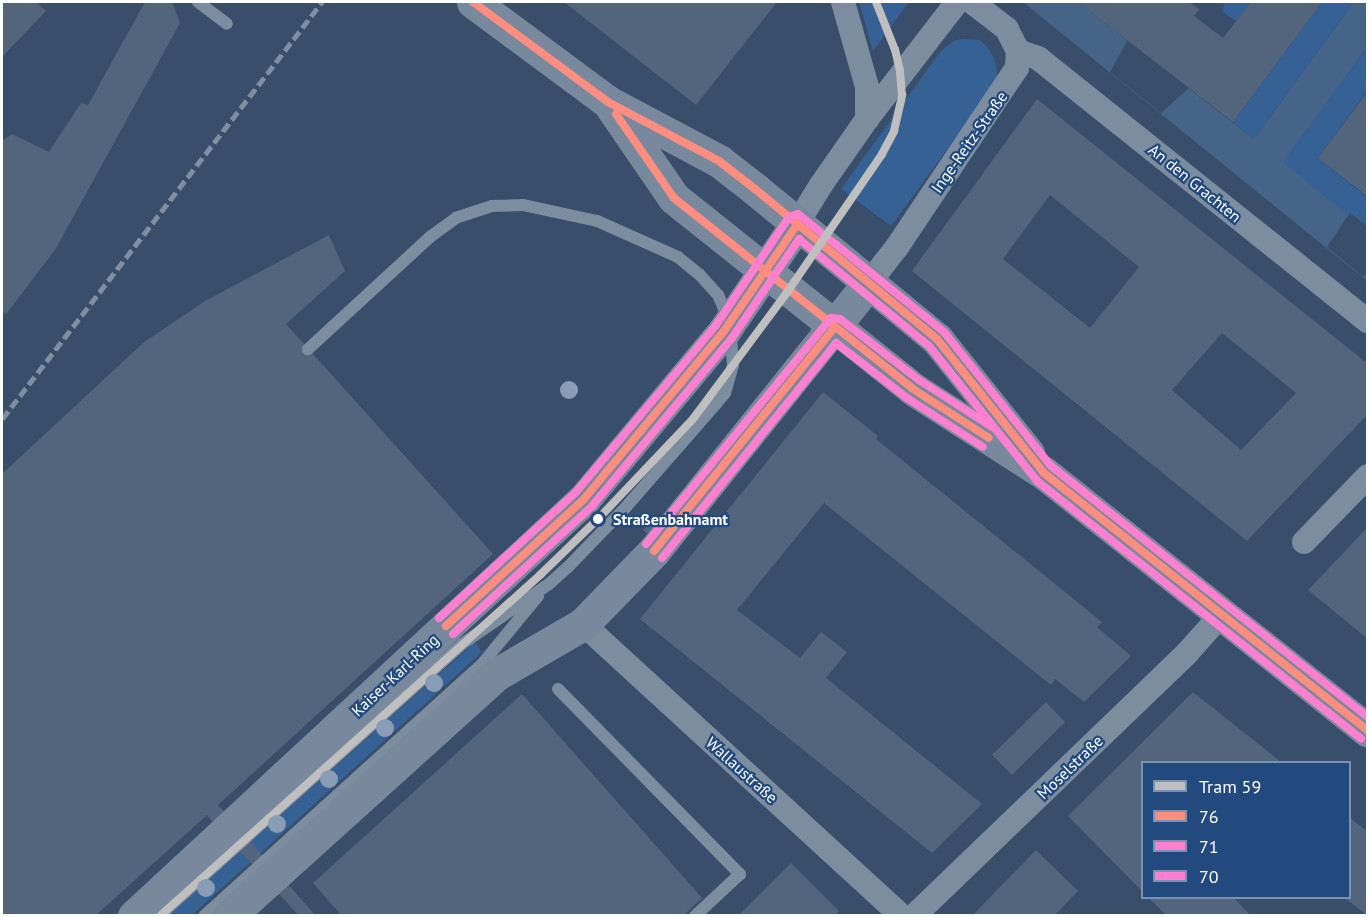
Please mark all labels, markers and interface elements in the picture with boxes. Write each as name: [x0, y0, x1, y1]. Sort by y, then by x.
street label: Inge-Reitz-Straße: [927, 87, 1011, 197]
street label: An den Grachten: [1145, 140, 1245, 226]
marker: Straßenbahnamt: [588, 509, 608, 529]
place label: Straßenbahnamt: [613, 509, 728, 529]
street label: Kaiser-Karl-Ring: [348, 630, 442, 720]
street label: Moselstraße: [1033, 731, 1107, 803]
street label: Wallaustraße: [702, 733, 782, 807]
legend: [1141, 761, 1351, 899]
text: Tram 59: [1199, 775, 1261, 798]
text: 76: [1199, 805, 1219, 828]
text: 71: [1199, 835, 1219, 858]
text: 70: [1199, 865, 1219, 888]

